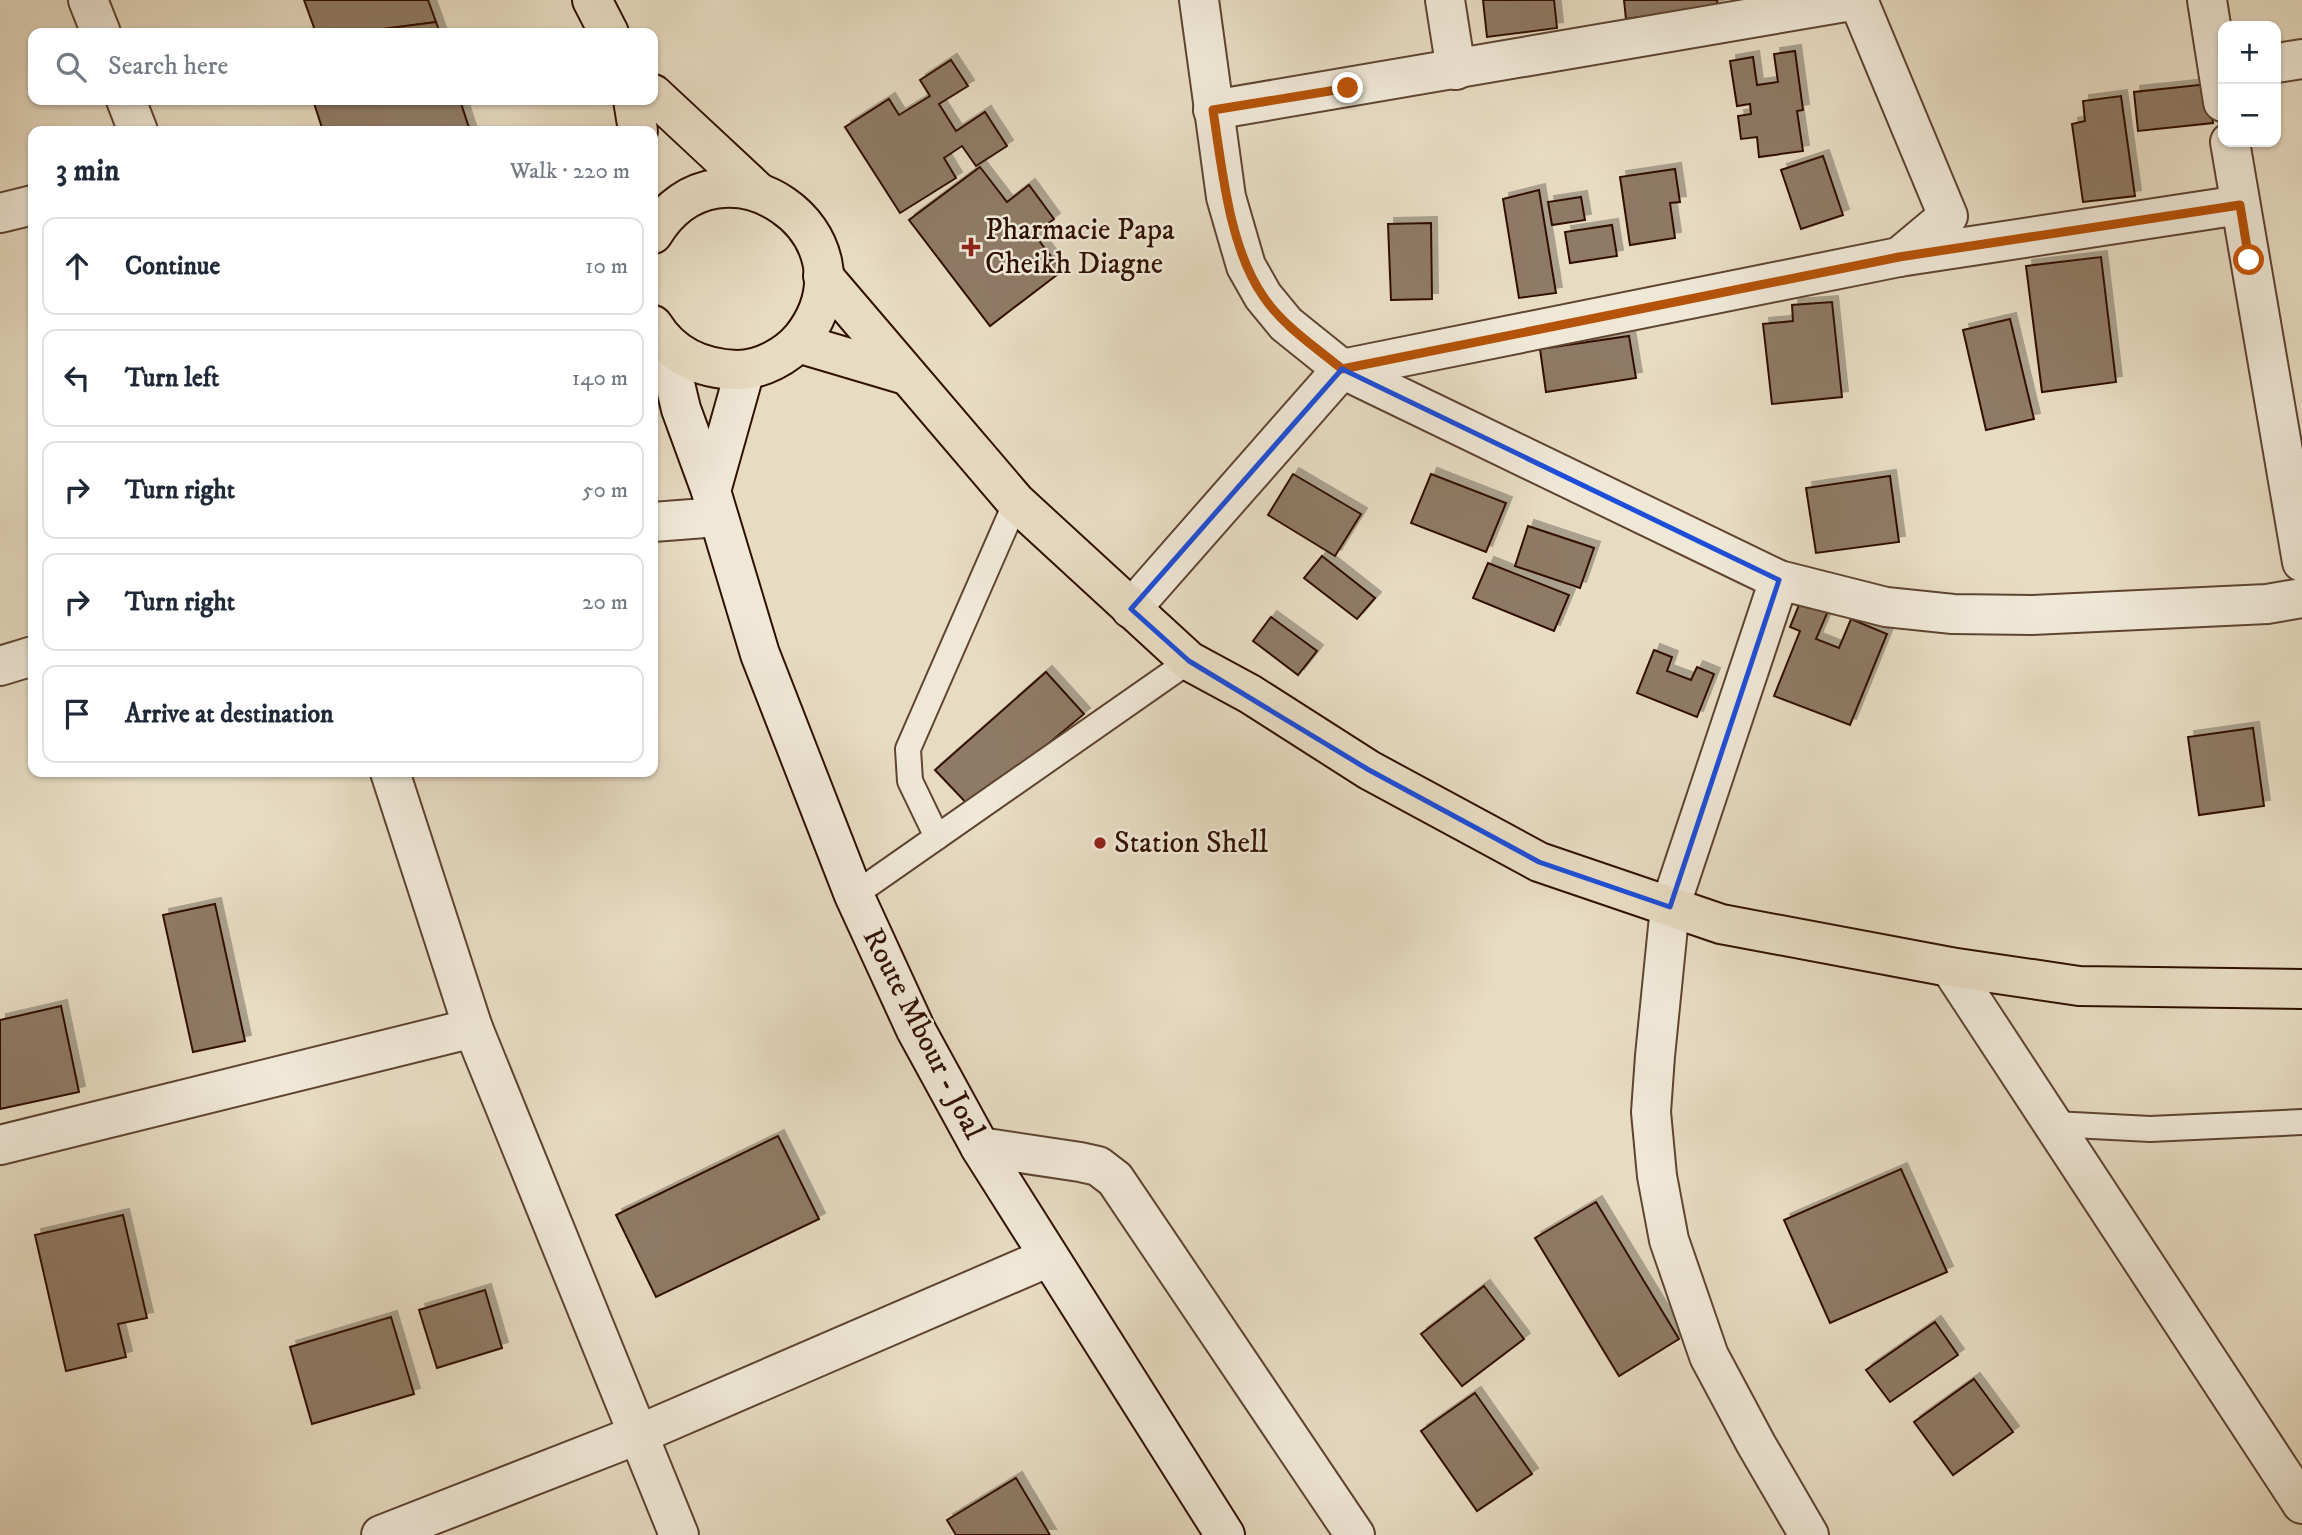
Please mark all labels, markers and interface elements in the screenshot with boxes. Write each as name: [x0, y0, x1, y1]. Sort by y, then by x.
map controls: [2218, 21, 2281, 147]
button: +: [2218, 21, 2281, 84]
search box: [28, 28, 658, 105]
icon: search: [52, 48, 90, 86]
text: Search here: [108, 50, 228, 83]
route end: [1332, 72, 1363, 103]
button: −: [2218, 84, 2281, 147]
text: 3 min: [56, 153, 120, 190]
text: Walk · 220 m: [510, 157, 630, 186]
place label: Pharmacie Papa Cheikh Diagne: [985, 212, 1175, 283]
marker: Pharmacie Papa Cheikh Diagne: [963, 239, 979, 255]
route start: [2233, 244, 2264, 275]
icon: ahead: [58, 247, 96, 285]
text: Continue: [125, 250, 220, 283]
text: 10 m: [585, 252, 628, 281]
icon: left: [58, 359, 96, 397]
text: Turn left: [125, 362, 219, 395]
text: 140 m: [572, 364, 628, 393]
icon: right: [58, 471, 96, 509]
text: Turn right: [125, 474, 235, 507]
text: 50 m: [582, 476, 628, 505]
icon: right: [58, 583, 96, 621]
text: Turn right: [125, 586, 235, 619]
text: 20 m: [582, 588, 628, 617]
icon: arrive: [58, 695, 96, 733]
text: Arrive at destination: [125, 698, 334, 731]
place label: Station Shell: [1114, 825, 1268, 862]
marker: Station Shell: [1092, 835, 1108, 851]
street label: Route Mbour - Joal: [854, 922, 992, 1146]

